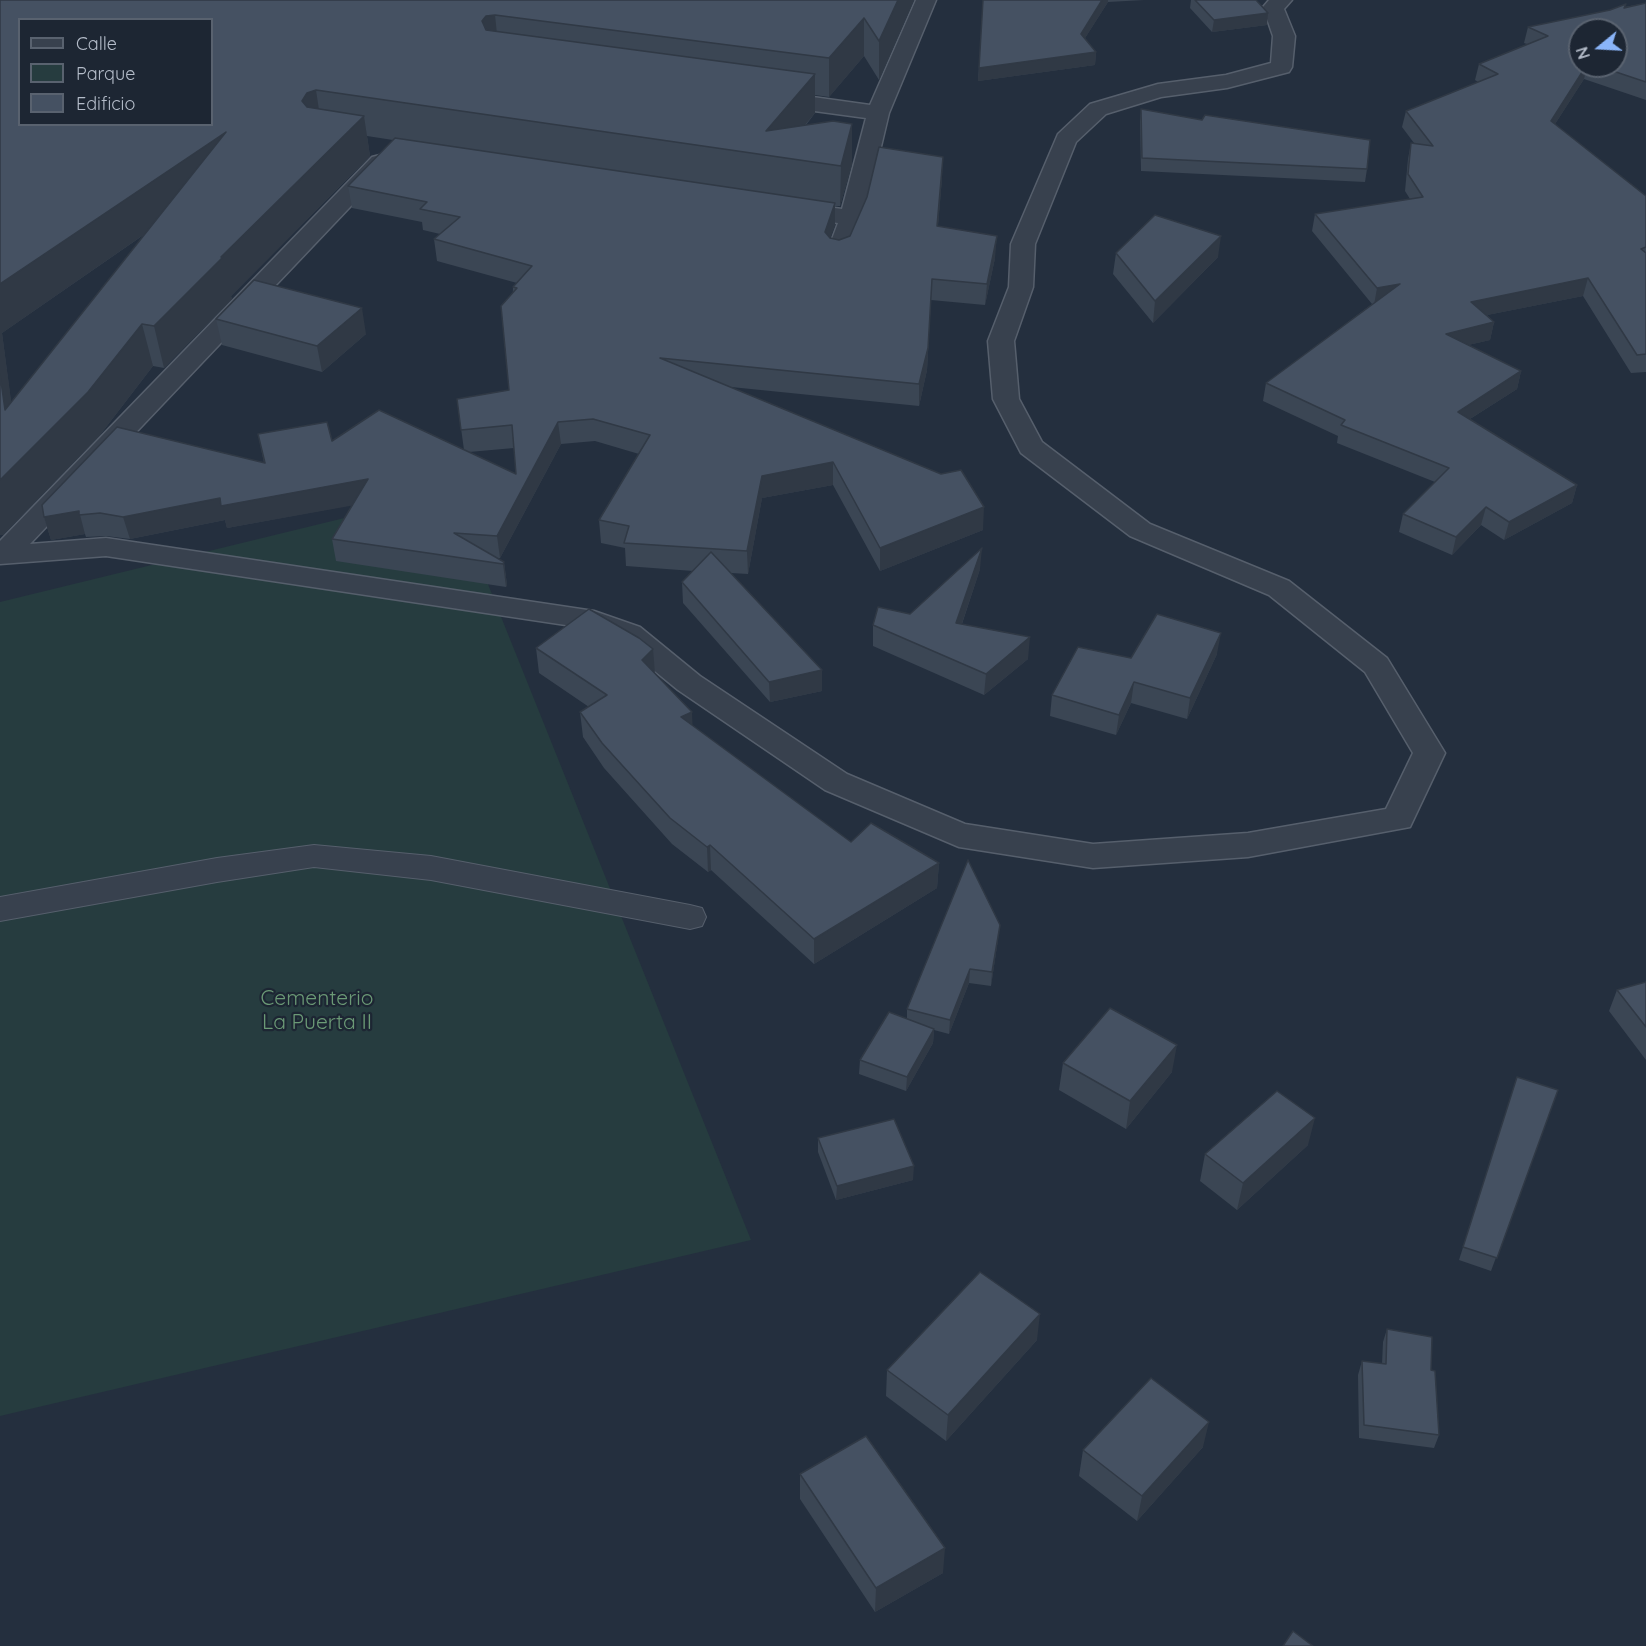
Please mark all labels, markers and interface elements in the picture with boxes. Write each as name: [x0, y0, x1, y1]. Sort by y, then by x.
legend: [18, 18, 213, 126]
north arrow: [1568, 18, 1628, 78]
text: Calle: [76, 32, 117, 55]
text: N: [1571, 44, 1594, 62]
text: Parque: [76, 62, 135, 85]
text: Edificio: [76, 92, 135, 115]
park label: Cementerio La Puerta II: [261, 986, 373, 1036]

